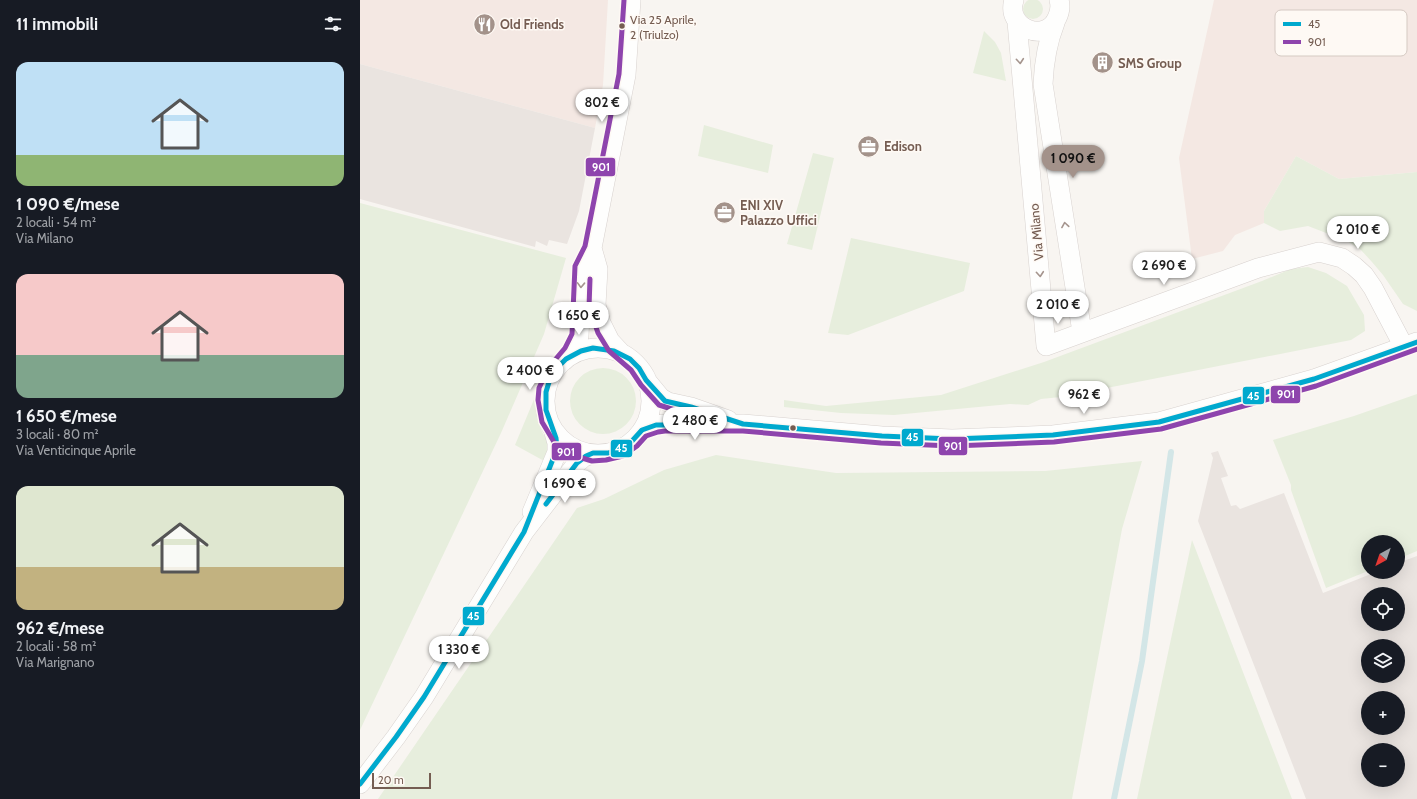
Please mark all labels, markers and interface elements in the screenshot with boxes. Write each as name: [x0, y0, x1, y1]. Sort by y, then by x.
legend: [1275, 10, 1407, 56]
restaurant icon: Old Friends: [471, 11, 497, 37]
place label: Via 25 Aprile, 2 (Triulzo): [630, 12, 696, 42]
icon: filters: [322, 13, 344, 35]
text: 11 immobili: [16, 14, 98, 34]
place label: Old Friends: [500, 16, 565, 32]
text: 45: [1308, 17, 1320, 31]
marker: Via 25 Aprile, 2 (Triulzo): [617, 21, 627, 31]
text: 901: [1308, 35, 1326, 49]
building icon: SMS Group: [1089, 50, 1115, 76]
place label: SMS Group: [1118, 55, 1182, 71]
one-way arrow: [1016, 58, 1025, 64]
icon: home: [144, 88, 216, 160]
pin: 802 €: [574, 89, 630, 123]
text: 802 €: [584, 94, 620, 110]
office icon: Edison: [856, 133, 882, 159]
place label: Edison: [884, 138, 922, 154]
pin: 1 090 €: [1036, 145, 1110, 179]
text: 1 090 €: [1051, 150, 1095, 166]
line badge: 901: [585, 157, 616, 177]
text: 901: [592, 160, 610, 174]
text: 1 090 €/mese: [16, 194, 120, 214]
place label: ENI XIV Palazzo Uffici: [740, 197, 817, 228]
office icon: ENI XIV Palazzo Uffici: [712, 199, 738, 225]
street label: Via Milano: [1026, 203, 1046, 261]
text: 2 locali · 54 m²: [16, 214, 96, 230]
pin: 2 010 €: [1321, 216, 1395, 250]
text: 2 010 €: [1336, 221, 1380, 237]
one-way arrow: [1061, 222, 1070, 228]
text: Via Milano: [16, 230, 73, 246]
pin: 2 690 €: [1127, 252, 1201, 286]
text: 2 690 €: [1142, 257, 1186, 273]
one-way arrow: [1035, 271, 1044, 277]
one-way arrow: [577, 282, 585, 288]
pin: 2 010 €: [1021, 291, 1095, 325]
text: 2 010 €: [1036, 296, 1080, 312]
icon: home: [144, 300, 216, 372]
pin: 1 650 €: [542, 302, 616, 336]
text: 1 650 €: [558, 307, 600, 323]
pin: 2 400 €: [493, 357, 567, 391]
text: 2 400 €: [506, 362, 554, 378]
pin: 962 €: [1056, 381, 1112, 415]
line badge: 901: [1270, 385, 1301, 404]
text: 962 €: [1068, 386, 1100, 402]
line badge: 45: [1242, 386, 1265, 405]
text: 901: [1277, 387, 1295, 401]
text: 45: [1247, 389, 1259, 403]
text: 1 650 €/mese: [16, 406, 117, 426]
pin: 2 480 €: [658, 407, 732, 441]
text: 2 480 €: [672, 412, 718, 428]
unlabelled marker: [788, 423, 798, 433]
text: 3 locali · 80 m²: [16, 426, 99, 442]
line badge: 45: [901, 428, 924, 447]
text: 45: [906, 430, 918, 444]
line badge: 901: [938, 436, 968, 456]
line badge: 45: [610, 439, 633, 458]
text: 901: [944, 439, 962, 453]
text: 45: [615, 441, 627, 455]
text: Via Venticinque Aprile: [16, 442, 136, 458]
line badge: 901: [551, 442, 582, 461]
text: 901: [557, 445, 575, 459]
pin: 1 690 €: [528, 470, 602, 504]
text: 1 690 €: [544, 475, 586, 491]
icon: home: [144, 512, 216, 584]
north arrow: [1361, 535, 1405, 579]
map controls: [1361, 535, 1405, 787]
button: locate: [1361, 587, 1405, 631]
line badge: 45: [462, 606, 485, 626]
text: 45: [467, 609, 479, 623]
text: 962 €/mese: [16, 618, 104, 638]
pin: 1 330 €: [422, 636, 496, 670]
text: 2 locali · 58 m²: [16, 638, 96, 654]
button: layers: [1361, 639, 1405, 683]
text: 1 330 €: [438, 641, 480, 657]
text: Via Marignano: [16, 654, 94, 670]
button: +: [1361, 691, 1405, 735]
button: −: [1361, 743, 1405, 787]
scale bar: [372, 771, 431, 790]
text: 20 m: [378, 773, 404, 787]

